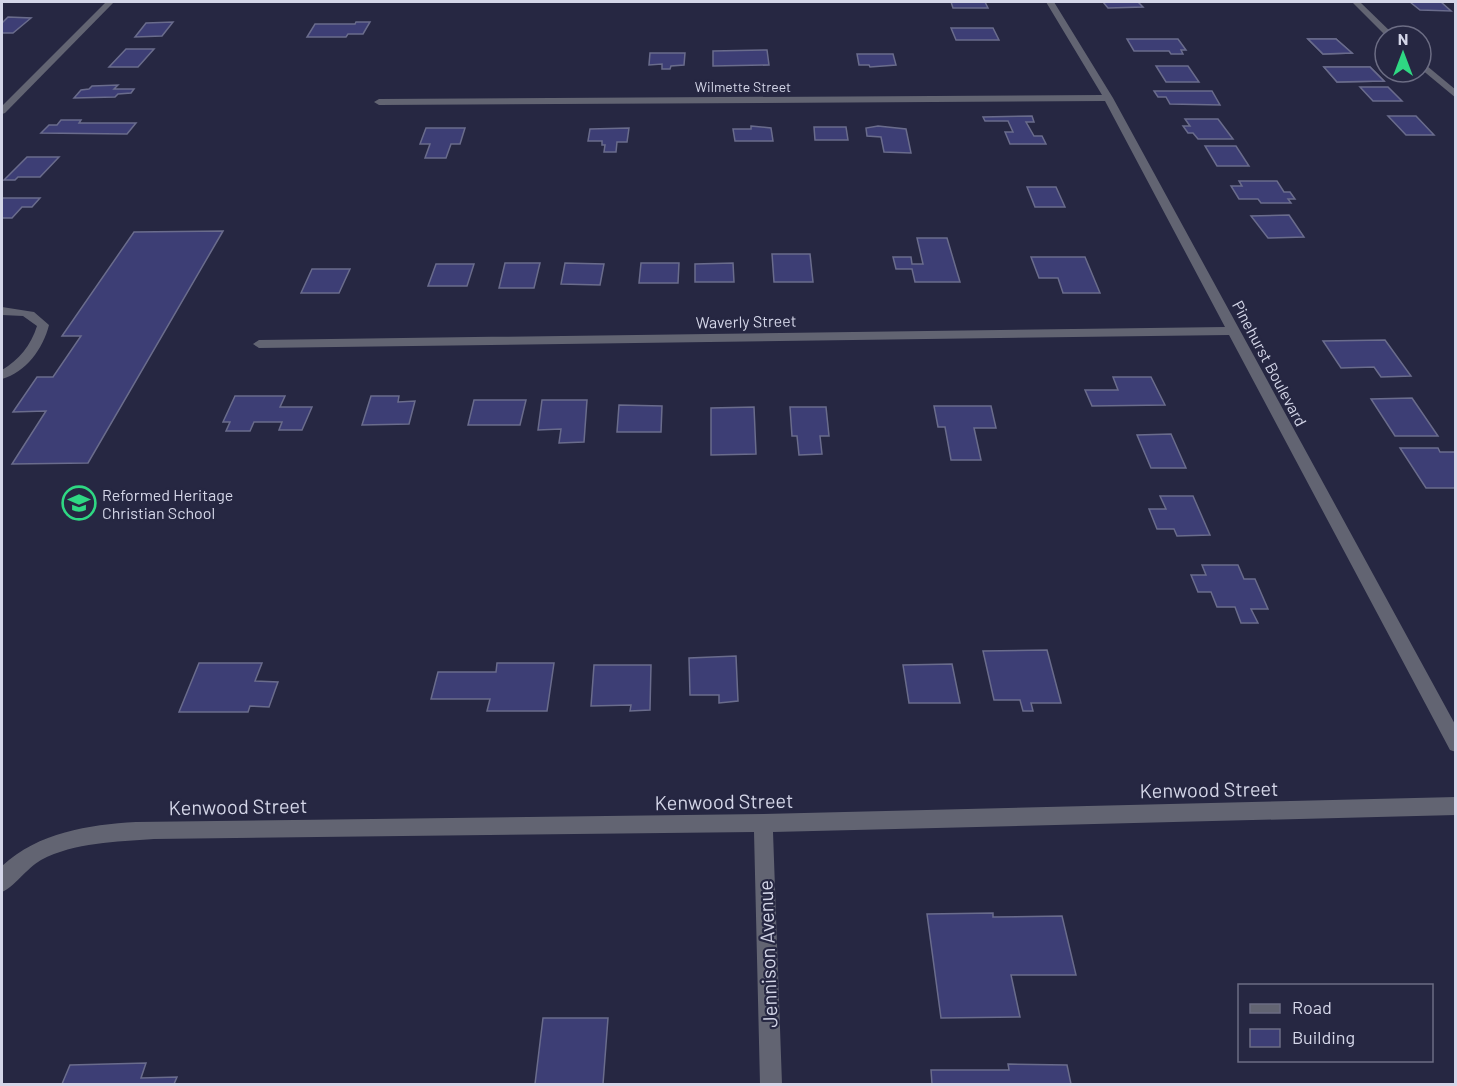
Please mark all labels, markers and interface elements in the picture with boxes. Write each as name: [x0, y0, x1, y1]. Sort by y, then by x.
north arrow: [1373, 24, 1433, 84]
text: N: [1398, 29, 1408, 48]
street label: Wilmette Street: [695, 78, 791, 95]
street label: Pinehurst Boulevard: [1229, 297, 1311, 429]
street label: Waverly Street: [695, 311, 797, 331]
school or university icon: Reformed Heritage Christian School: [61, 485, 97, 521]
place label: Reformed Heritage Christian School: [102, 485, 233, 522]
street label: Kenwood Street: [1140, 776, 1278, 802]
street label: Kenwood Street: [655, 788, 793, 814]
street label: Kenwood Street: [169, 793, 307, 819]
street label: Jennison Avenue: [752, 880, 782, 1028]
legend: [1238, 984, 1433, 1062]
text: Road: [1292, 996, 1332, 1018]
text: Building: [1292, 1026, 1355, 1048]

